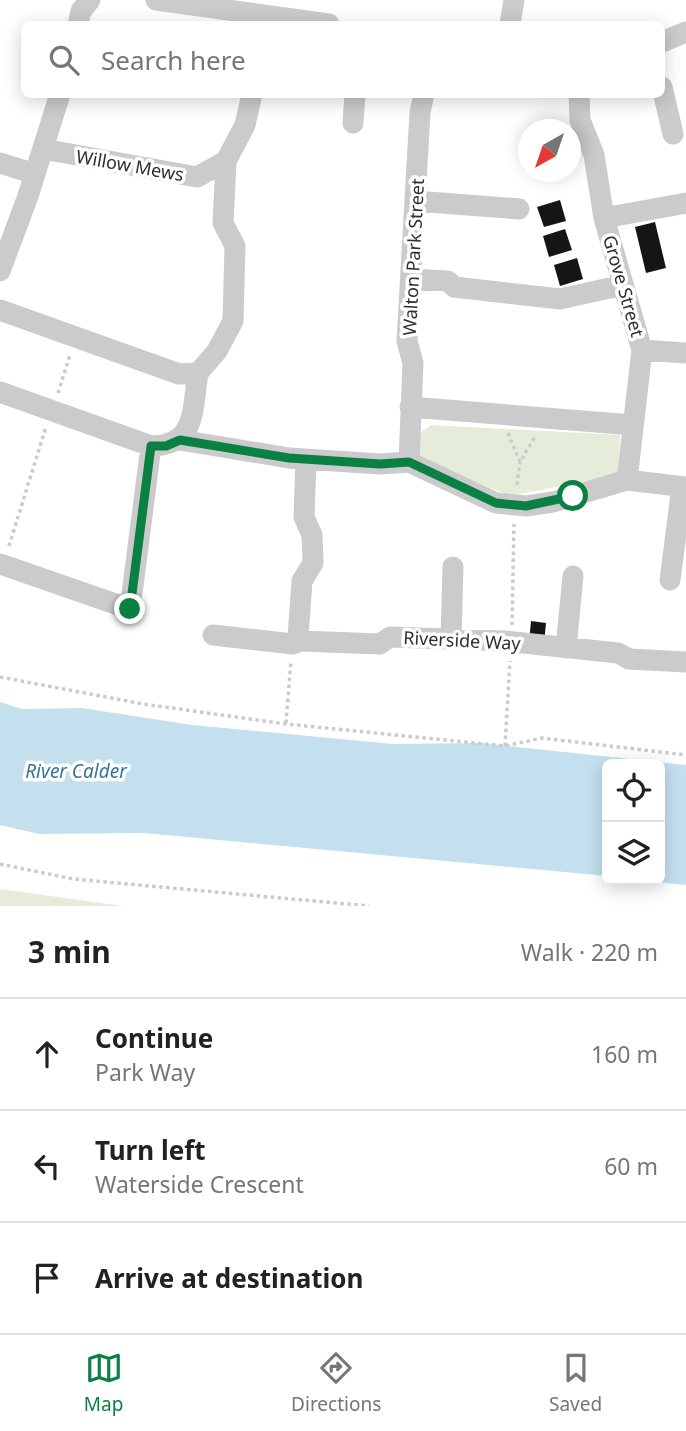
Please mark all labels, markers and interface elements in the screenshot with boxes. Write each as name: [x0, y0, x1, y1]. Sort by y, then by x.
search box: [21, 21, 665, 98]
icon: search: [45, 41, 83, 79]
text: Search here: [101, 42, 246, 78]
north arrow: [518, 119, 581, 182]
street label: Willow Mews: [74, 144, 186, 186]
street label: Walton Park Street: [397, 177, 429, 336]
street label: Grove Street: [598, 232, 650, 340]
route start: [557, 480, 588, 511]
route end: [114, 593, 145, 624]
street label: Riverside Way: [403, 625, 522, 655]
water label: River Calder: [25, 758, 128, 784]
map controls: [602, 759, 665, 885]
button: locate: [602, 759, 665, 822]
button: layers: [602, 822, 665, 885]
text: 3 min: [28, 931, 111, 972]
text: Walk · 220 m: [521, 936, 658, 968]
text: Continue: [95, 1020, 213, 1056]
icon: ahead: [28, 1035, 66, 1073]
text: 160 m: [591, 1038, 658, 1070]
text: Park Way: [95, 1056, 195, 1088]
text: Turn left: [95, 1132, 206, 1168]
icon: left: [28, 1147, 66, 1185]
text: 60 m: [604, 1150, 658, 1182]
text: Waterside Crescent: [95, 1168, 304, 1200]
icon: arrive: [28, 1259, 66, 1297]
text: Arrive at destination: [95, 1260, 364, 1296]
tab: Map: [84, 1349, 123, 1417]
tab: Directions: [291, 1349, 381, 1417]
tab: Saved: [549, 1349, 602, 1417]

